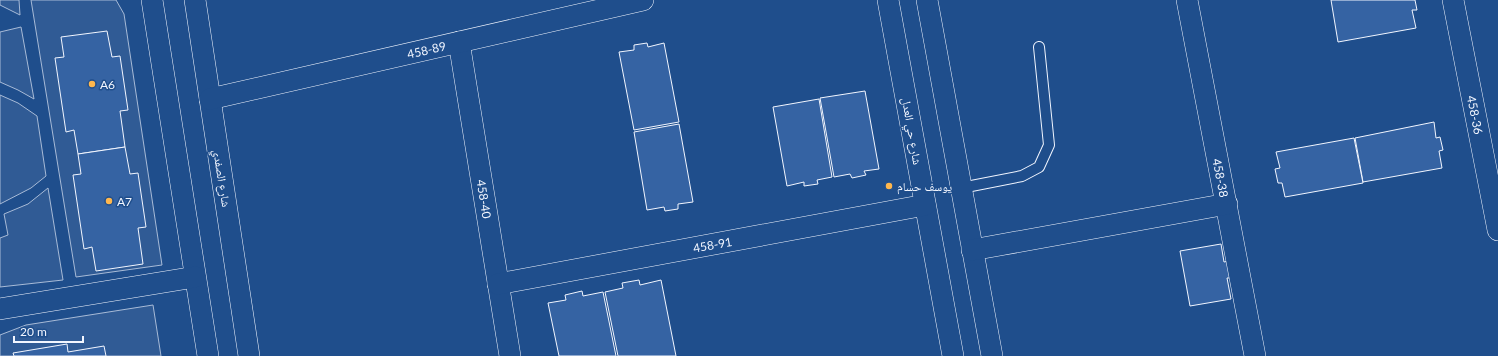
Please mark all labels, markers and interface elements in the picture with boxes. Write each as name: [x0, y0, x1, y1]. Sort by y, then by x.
street label: 458-89: [406, 38, 447, 61]
place label: A6: [100, 77, 115, 92]
marker: A6: [87, 79, 97, 89]
street label: 458-36: [1464, 94, 1487, 136]
street label: شارع حي العدل: [896, 96, 925, 166]
street label: شارع الصفدي: [207, 148, 234, 209]
street label: 458-38: [1210, 157, 1232, 199]
street label: 458-40: [474, 178, 495, 220]
place label: يوسف حسام: [897, 179, 952, 195]
marker: يوسف حسام: [884, 181, 894, 191]
place label: A7: [117, 194, 132, 209]
marker: A7: [104, 196, 114, 206]
street label: 458-91: [692, 233, 733, 255]
scale bar: [14, 318, 83, 344]
text: 20 m: [20, 324, 47, 339]

